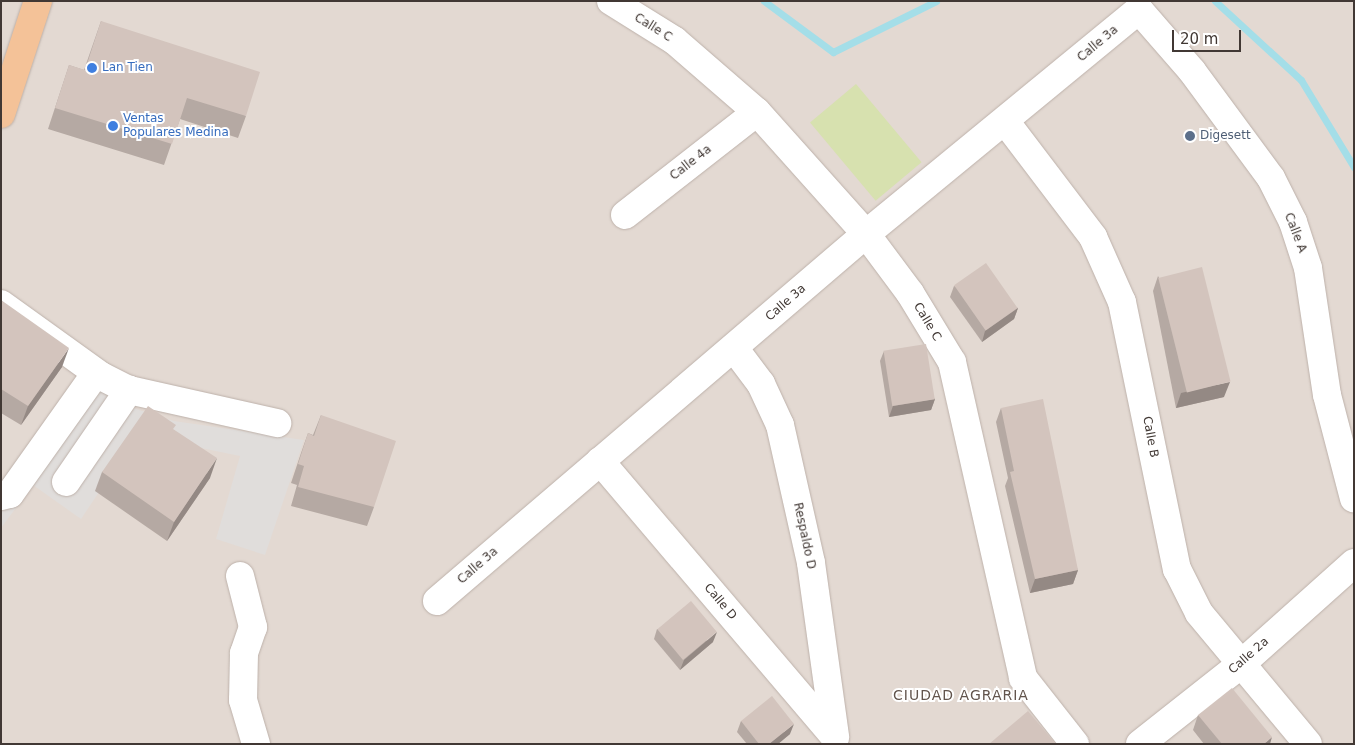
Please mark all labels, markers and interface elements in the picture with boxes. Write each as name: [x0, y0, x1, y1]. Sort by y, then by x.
street label: Calle C: [631, 11, 675, 45]
scale bar: [1175, 20, 1244, 52]
street label: Calle 3a: [1075, 23, 1121, 65]
text: 20 m: [1180, 30, 1218, 48]
place label: Lan Tien: [102, 61, 153, 75]
marker: Lan Tien: [86, 62, 98, 74]
place label: Ventas Populares Medina: [123, 112, 229, 140]
marker: Ventas Populares Medina: [107, 120, 119, 132]
place label: Digesett: [1200, 129, 1251, 143]
marker: Digesett: [1184, 130, 1196, 142]
street label: Calle 4a: [667, 142, 715, 184]
street label: Calle A: [1281, 211, 1309, 255]
street label: Calle 3a: [763, 282, 809, 324]
street label: Calle C: [910, 300, 944, 344]
street label: Calle B: [1139, 415, 1161, 459]
street label: Respaldo D: [790, 501, 818, 571]
street label: Calle 3a: [455, 545, 501, 587]
street label: Calle D: [701, 581, 739, 623]
street label: Calle 2a: [1226, 635, 1272, 677]
district label: CIUDAD AGRARIA: [891, 687, 1031, 703]

